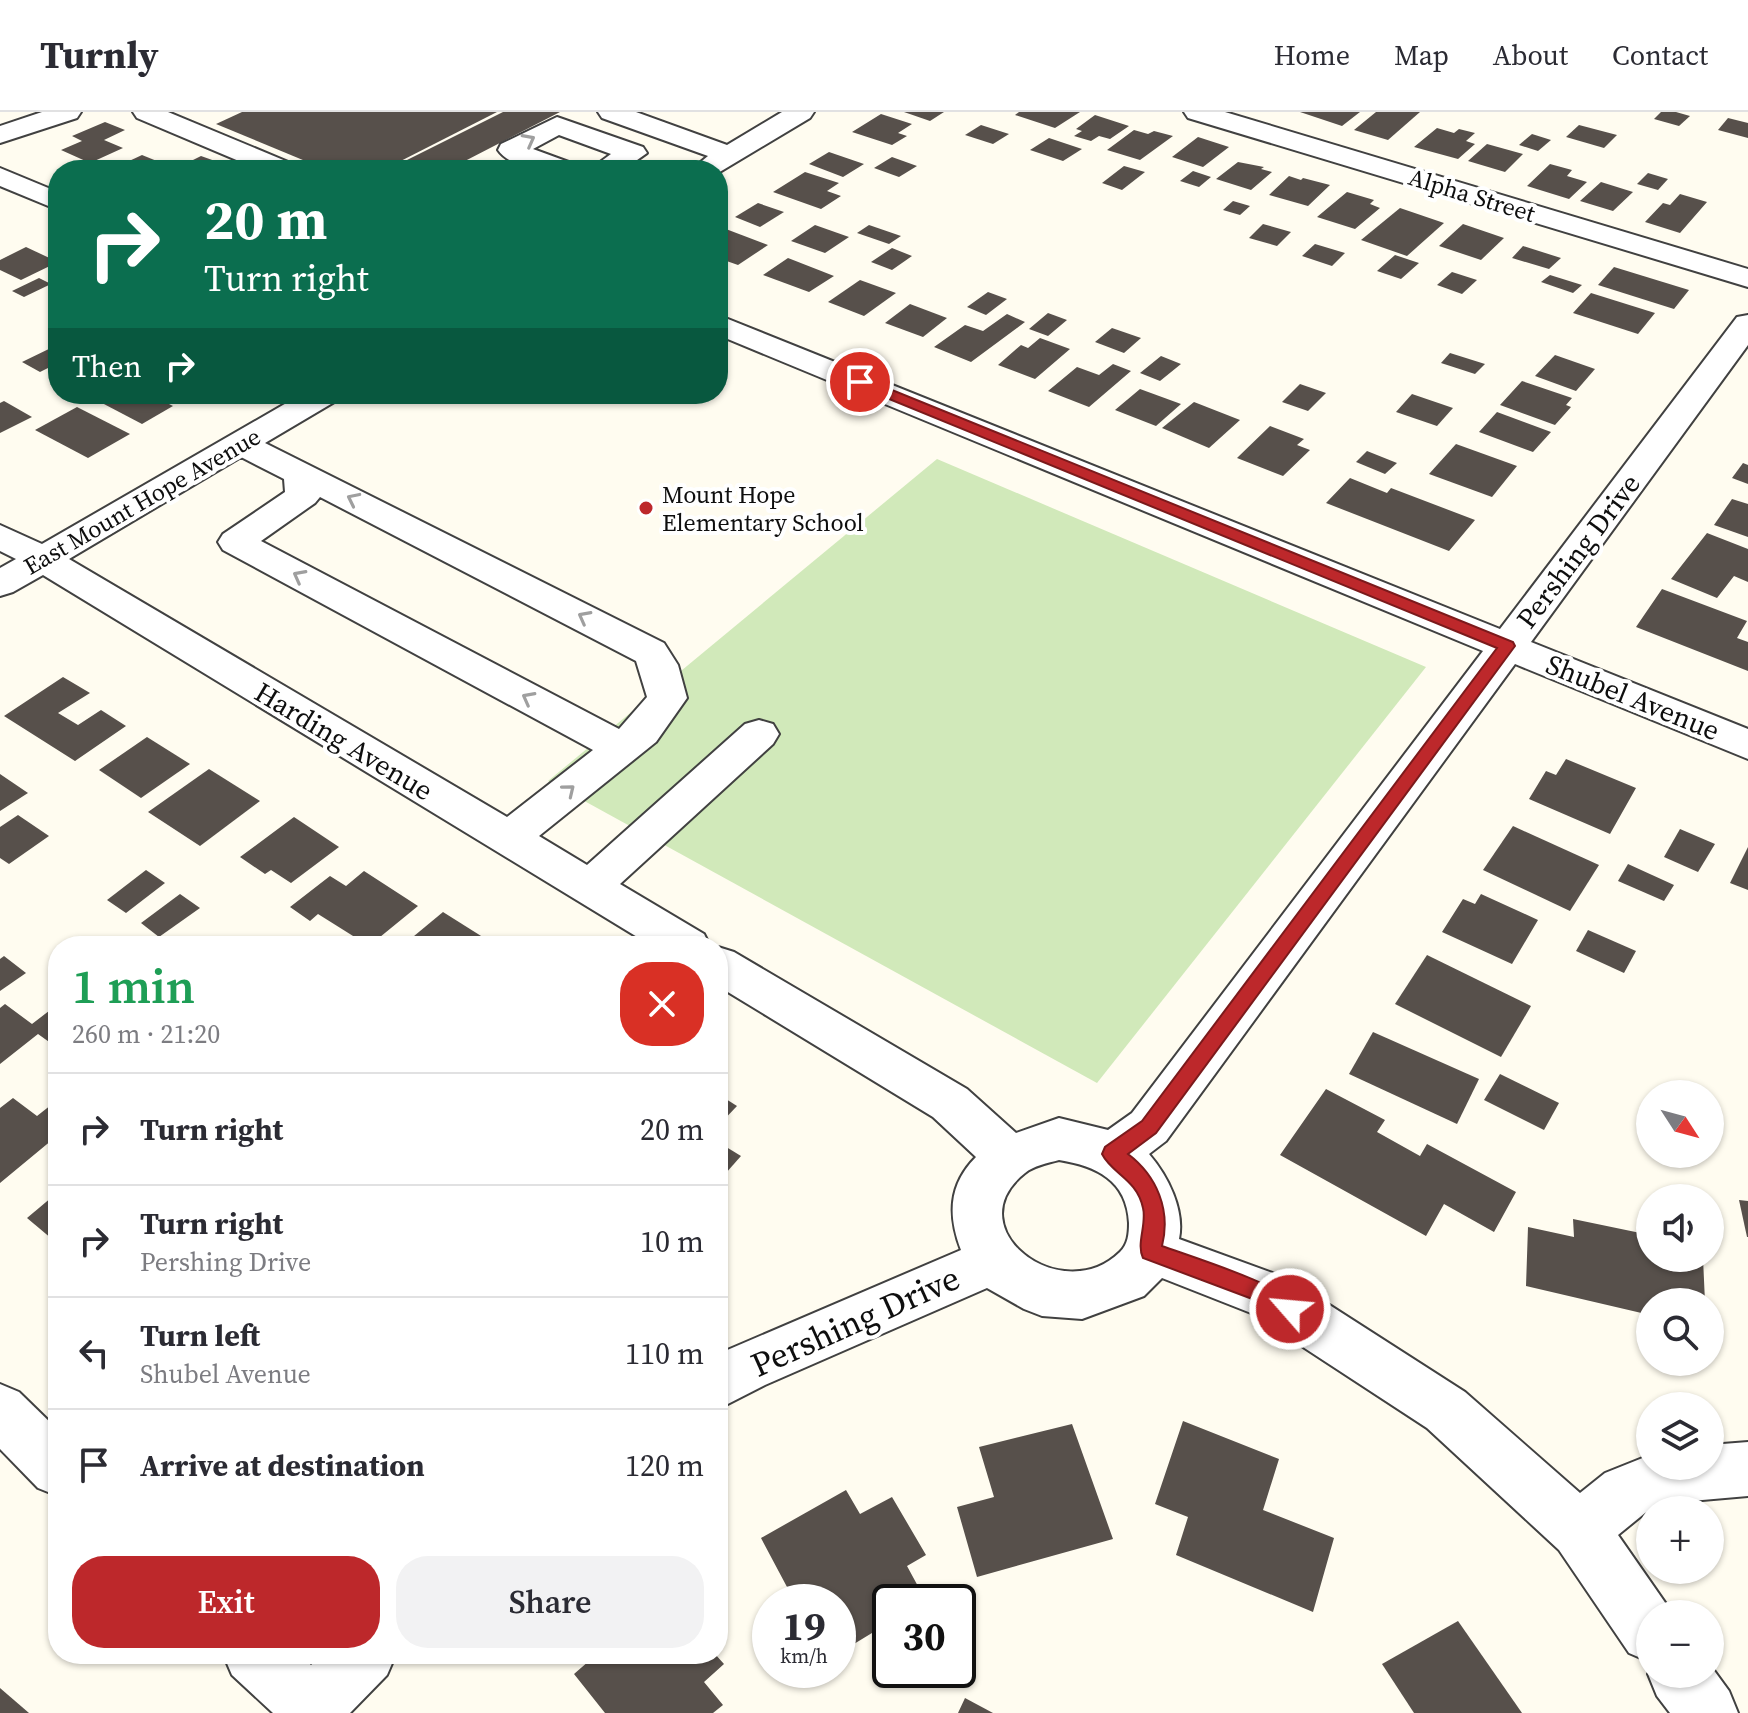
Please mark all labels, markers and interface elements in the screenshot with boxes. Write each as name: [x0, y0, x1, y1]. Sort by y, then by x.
text: Turnly: [40, 29, 159, 81]
text: Home: [1274, 36, 1350, 74]
text: Map: [1394, 36, 1449, 74]
text: About: [1493, 36, 1568, 74]
text: Contact: [1612, 36, 1708, 74]
one-way arrow: [521, 134, 536, 149]
street label: Alpha Street: [1405, 160, 1539, 230]
text: 20 m: [204, 181, 327, 258]
icon: right: [72, 192, 176, 296]
text: Turn right: [204, 254, 369, 303]
icon: right: [158, 344, 202, 388]
text: Then: [72, 346, 142, 387]
pin: [826, 348, 894, 416]
icon: arrive: [838, 360, 882, 404]
street label: East Mount Hope Avenue: [18, 420, 266, 582]
street label: Pershing Drive: [1507, 466, 1649, 636]
place label: Mount Hope Elementary School: [662, 478, 864, 539]
one-way arrow: [346, 493, 361, 509]
marker: Mount Hope Elementary School: [637, 499, 655, 517]
one-way arrow: [293, 570, 307, 585]
one-way arrow: [579, 611, 593, 627]
street label: Shubel Avenue: [1541, 645, 1725, 749]
street label: Harding Avenue: [248, 673, 440, 809]
one-way arrow: [523, 692, 537, 708]
one-way arrow: [560, 785, 574, 800]
text: 1 min: [72, 953, 195, 1019]
button: close: [620, 962, 704, 1046]
text: 260 m · 21:20: [72, 1016, 220, 1052]
north arrow: [1636, 1080, 1724, 1168]
map controls: [1636, 1080, 1724, 1688]
icon: right: [72, 1107, 116, 1151]
text: Turn right: [140, 1109, 283, 1150]
text: 20 m: [640, 1109, 704, 1150]
button: sound: [1636, 1184, 1724, 1272]
text: Turn right: [140, 1203, 283, 1244]
icon: right: [72, 1219, 116, 1263]
text: 10 m: [640, 1221, 704, 1262]
text: Pershing Drive: [140, 1244, 311, 1280]
street label: Pershing Drive: [743, 1254, 967, 1388]
position arrow: [1248, 1267, 1332, 1351]
button: search: [1636, 1288, 1724, 1376]
text: Turn left: [140, 1315, 260, 1356]
icon: left: [72, 1331, 116, 1375]
text: 110 m: [625, 1333, 704, 1374]
text: Shubel Avenue: [140, 1356, 311, 1392]
button: layers: [1636, 1392, 1724, 1480]
icon: arrive: [72, 1443, 116, 1487]
text: Arrive at destination: [140, 1445, 425, 1486]
text: 120 m: [625, 1445, 704, 1486]
button: +: [1636, 1496, 1724, 1584]
button: Exit: [72, 1556, 380, 1648]
button: Share: [396, 1556, 704, 1648]
speed limit sign: 30: [872, 1584, 976, 1688]
text: 19: [782, 1599, 826, 1653]
button: −: [1636, 1600, 1724, 1688]
text: km/h: [780, 1642, 828, 1670]

